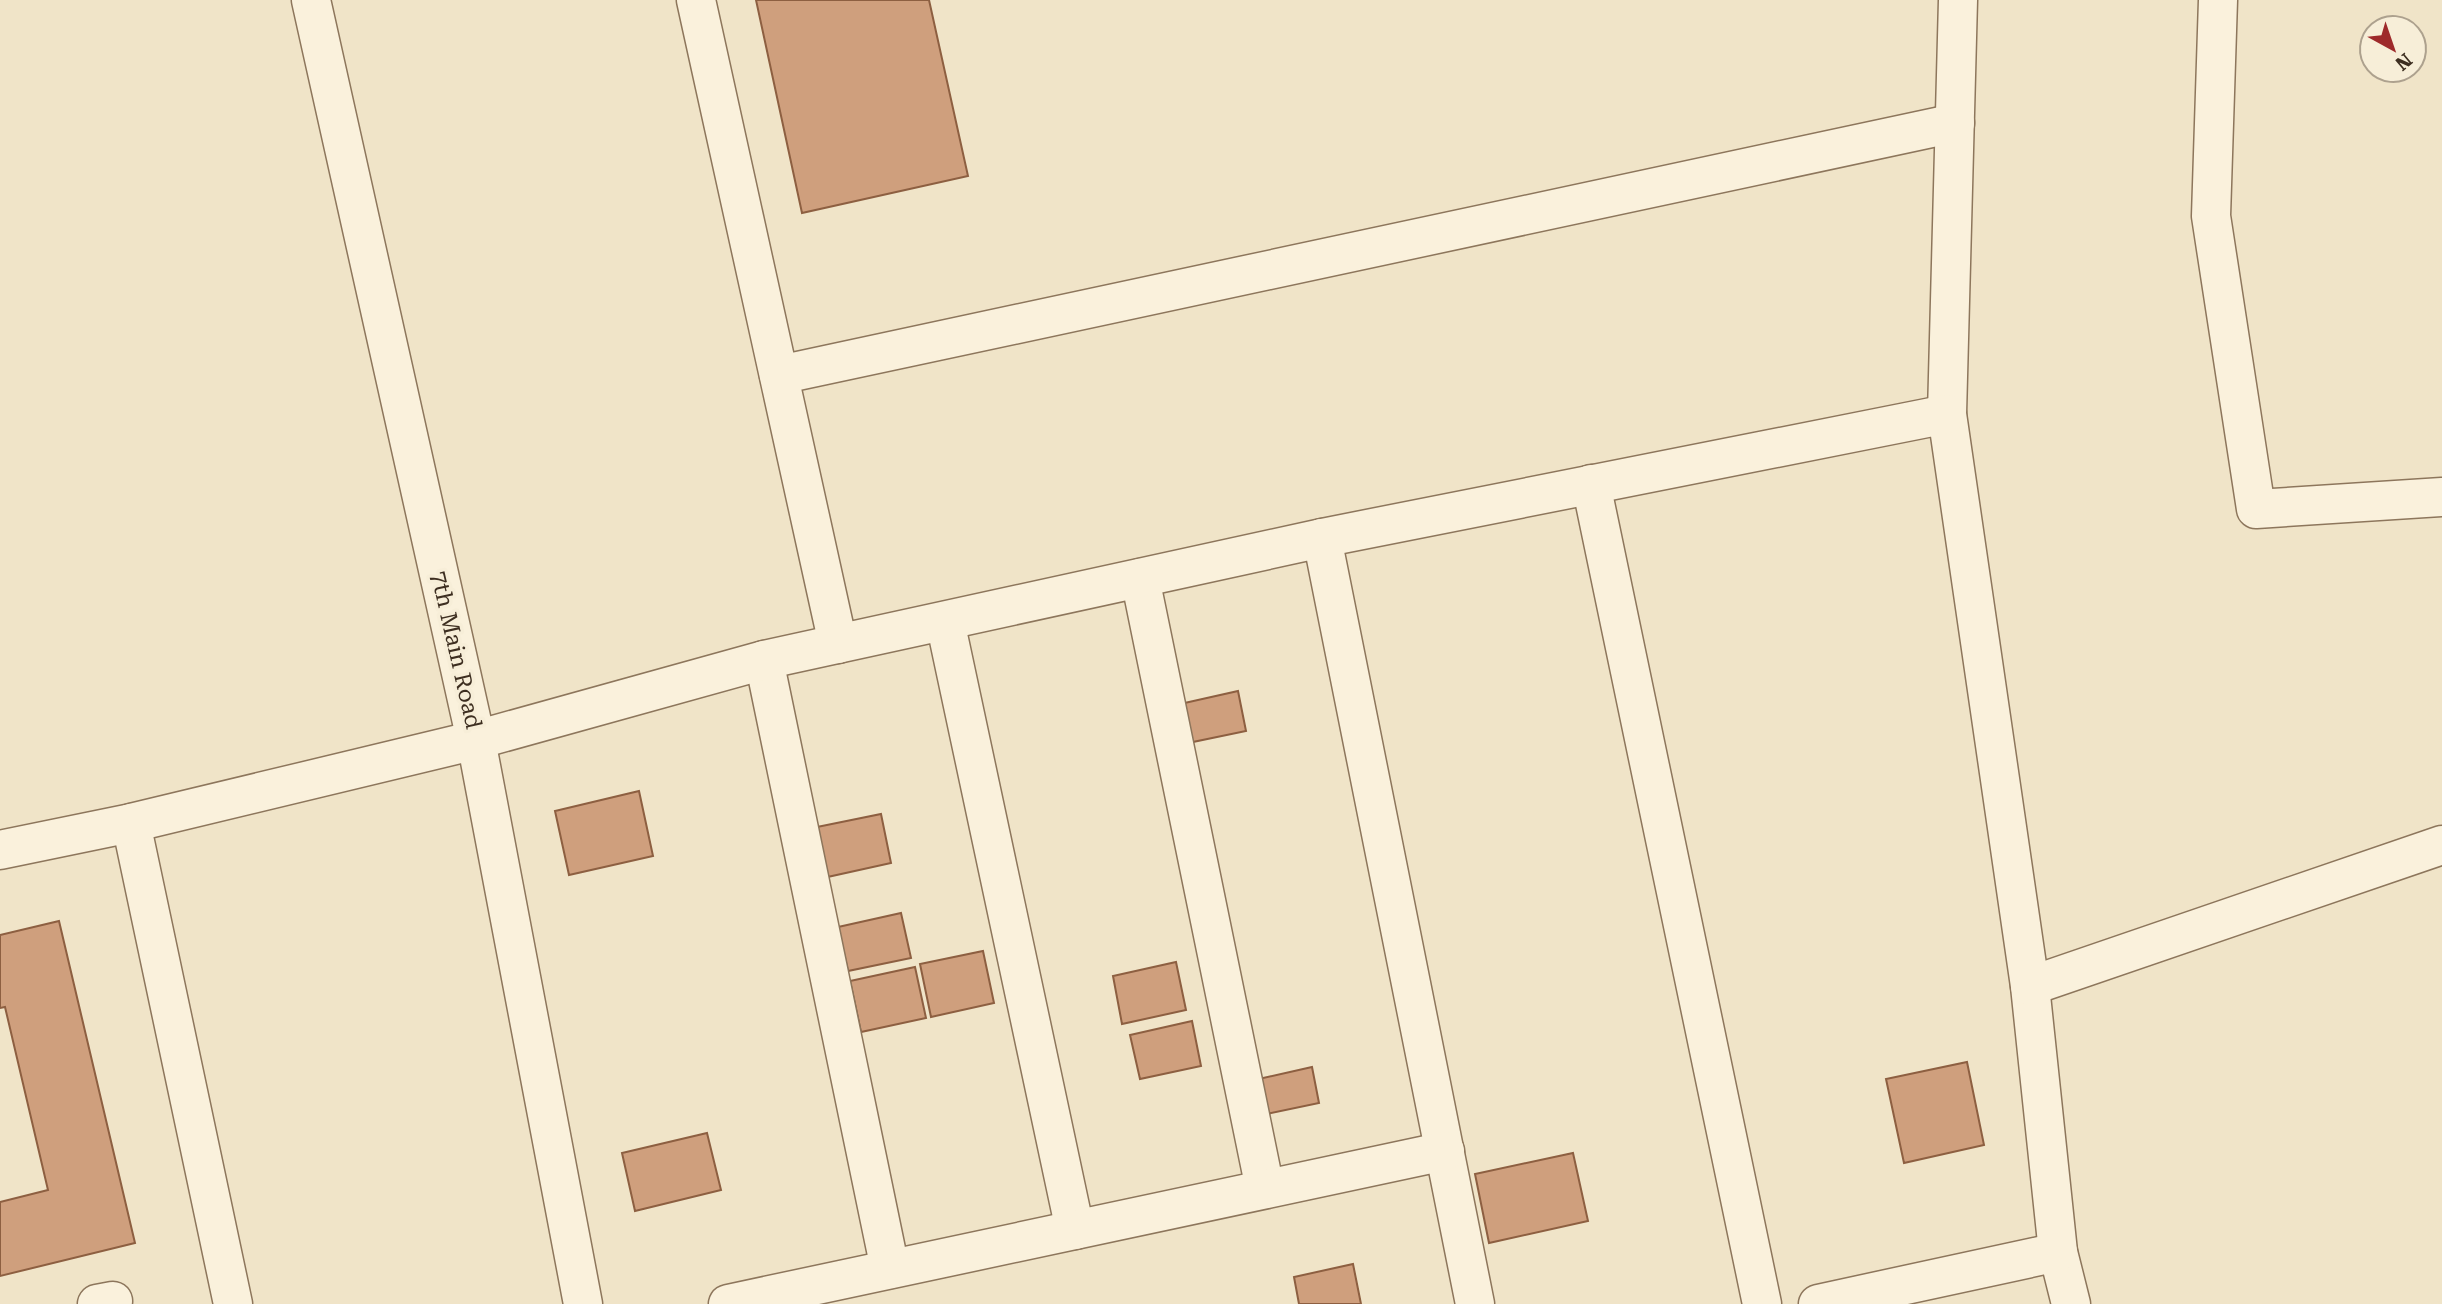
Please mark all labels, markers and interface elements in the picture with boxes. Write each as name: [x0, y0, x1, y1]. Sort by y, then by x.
north arrow: [2358, 14, 2428, 84]
text: N: [2390, 48, 2417, 75]
street label: 7th Main Road: [425, 569, 487, 732]

